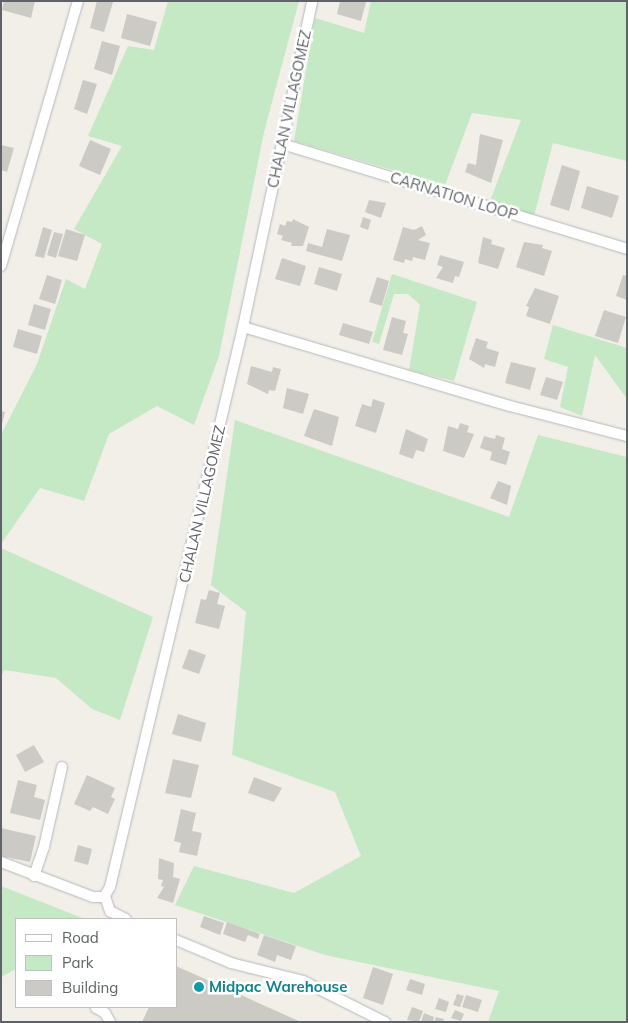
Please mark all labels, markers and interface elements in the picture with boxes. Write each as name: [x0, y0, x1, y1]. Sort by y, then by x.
street label: CHALAN VILLAGOMEZ: [263, 28, 315, 190]
street label: CARNATION LOOP: [388, 168, 520, 224]
street label: CHALAN VILLAGOMEZ: [175, 423, 229, 585]
legend: [15, 918, 178, 1008]
text: Road: [62, 928, 99, 947]
text: Park: [62, 953, 94, 972]
text: Building: [62, 978, 118, 997]
place label: Midpac Warehouse: [209, 978, 347, 996]
marker: Midpac Warehouse: [193, 981, 205, 993]

